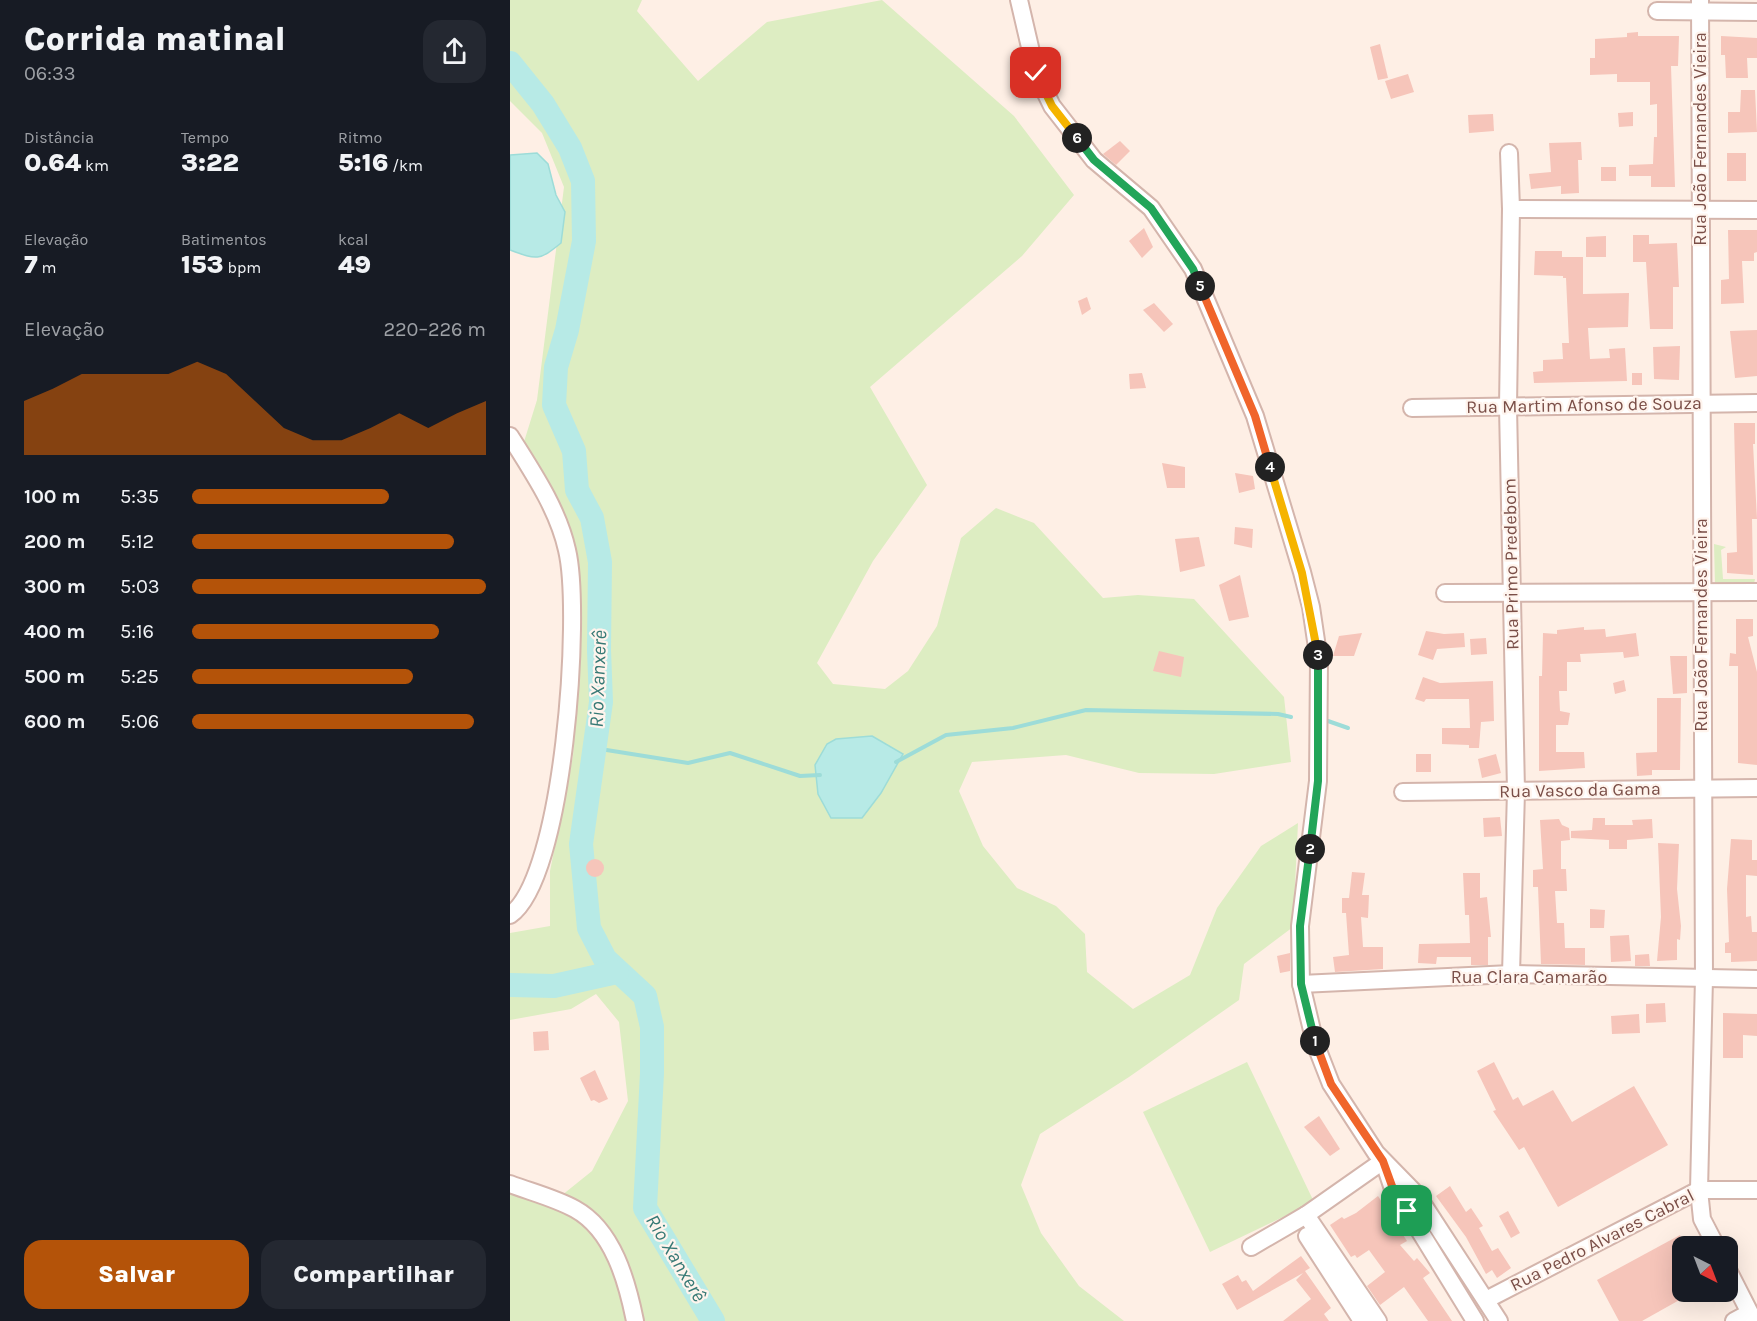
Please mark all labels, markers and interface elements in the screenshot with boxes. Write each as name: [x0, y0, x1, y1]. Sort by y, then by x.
text: Corrida matinal: [24, 20, 286, 58]
button: share: [423, 20, 486, 83]
street label: Rua João Fernandes Vieira: [1689, 32, 1711, 246]
pin: [1010, 47, 1061, 98]
icon: check: [1019, 56, 1052, 89]
text: 06:33: [24, 62, 76, 85]
pin: 6: [1062, 123, 1092, 153]
text: Distância: [24, 128, 94, 147]
text: Tempo: [181, 128, 229, 147]
text: Ritmo: [338, 128, 382, 147]
text: 6: [1072, 128, 1082, 147]
text: 0.64: [24, 147, 81, 178]
text: 3:22: [181, 147, 239, 178]
text: 5:16: [338, 147, 388, 178]
text: km: [81, 156, 109, 175]
text: /km: [388, 156, 423, 175]
text: Elevação: [24, 230, 88, 249]
text: Batimentos: [181, 230, 267, 249]
text: kcal: [338, 230, 369, 249]
text: 7: [24, 249, 38, 280]
text: 153: [181, 249, 224, 280]
text: 49: [338, 249, 371, 280]
text: m: [38, 258, 56, 277]
text: bpm: [224, 258, 261, 277]
pin: 5: [1185, 271, 1215, 301]
text: 5: [1195, 276, 1205, 295]
text: Elevação: [24, 318, 104, 341]
text: 220–226 m: [383, 318, 486, 341]
street label: Rua Martim Afonso de Souza: [1466, 392, 1702, 418]
pin: 4: [1255, 452, 1285, 482]
text: 4: [1265, 457, 1275, 476]
street label: Rua Primo Predebom: [1499, 478, 1523, 650]
text: 100 m: [24, 485, 80, 508]
text: 5:35: [120, 485, 159, 508]
street label: Rua João Fernandes Vieira: [1690, 518, 1712, 732]
text: 200 m: [24, 530, 85, 553]
text: 5:12: [120, 530, 154, 553]
text: 300 m: [24, 575, 86, 598]
text: 5:03: [120, 575, 160, 598]
text: 400 m: [24, 620, 85, 643]
text: 5:16: [120, 620, 154, 643]
water label: Rio Xanxerê: [585, 630, 611, 728]
pin: 3: [1303, 640, 1333, 670]
text: 3: [1313, 645, 1323, 664]
text: 500 m: [24, 665, 85, 688]
text: 5:25: [120, 665, 159, 688]
text: 600 m: [24, 710, 85, 733]
text: 5:06: [120, 710, 159, 733]
street label: Rua Vasco da Gama: [1499, 778, 1661, 802]
pin: 2: [1295, 834, 1325, 864]
text: 2: [1305, 839, 1315, 858]
street label: Rua Clara Camarão: [1451, 966, 1607, 988]
pin: 1: [1300, 1026, 1330, 1056]
text: 1: [1312, 1031, 1318, 1050]
street label: Rua Pedro Alvares Cabral: [1506, 1184, 1698, 1296]
pin: [1381, 1185, 1432, 1236]
icon: arrive: [1390, 1194, 1423, 1227]
water label: Rio Xanxerê: [641, 1210, 711, 1306]
north arrow: [1672, 1236, 1738, 1302]
map controls: [1672, 1236, 1738, 1302]
button: Salvar: [24, 1240, 249, 1309]
button: Compartilhar: [261, 1240, 486, 1309]

